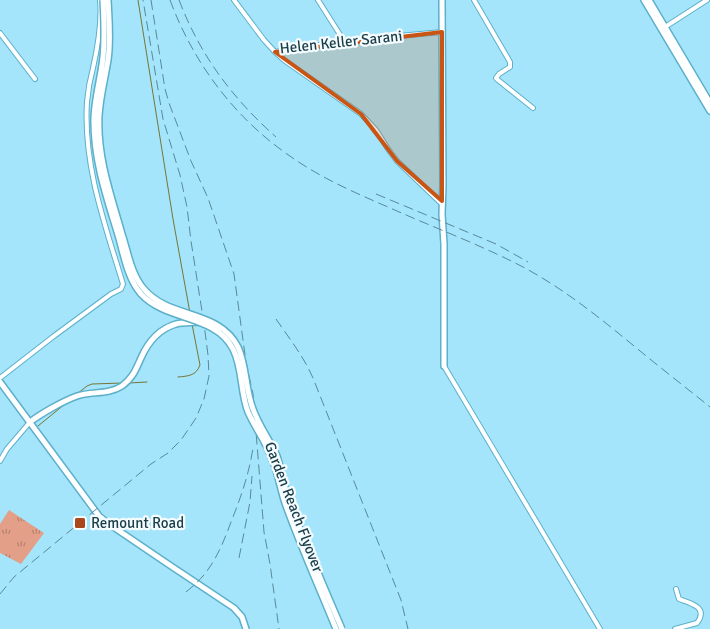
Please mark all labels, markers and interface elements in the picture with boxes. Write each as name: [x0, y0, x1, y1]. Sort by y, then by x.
street label: Helen Keller Sarani: [279, 27, 403, 57]
street label: Garden Reach Flyover: [261, 439, 327, 575]
place label: Remount Road: [91, 514, 184, 532]
marker: Remount Road: [73, 516, 87, 530]

